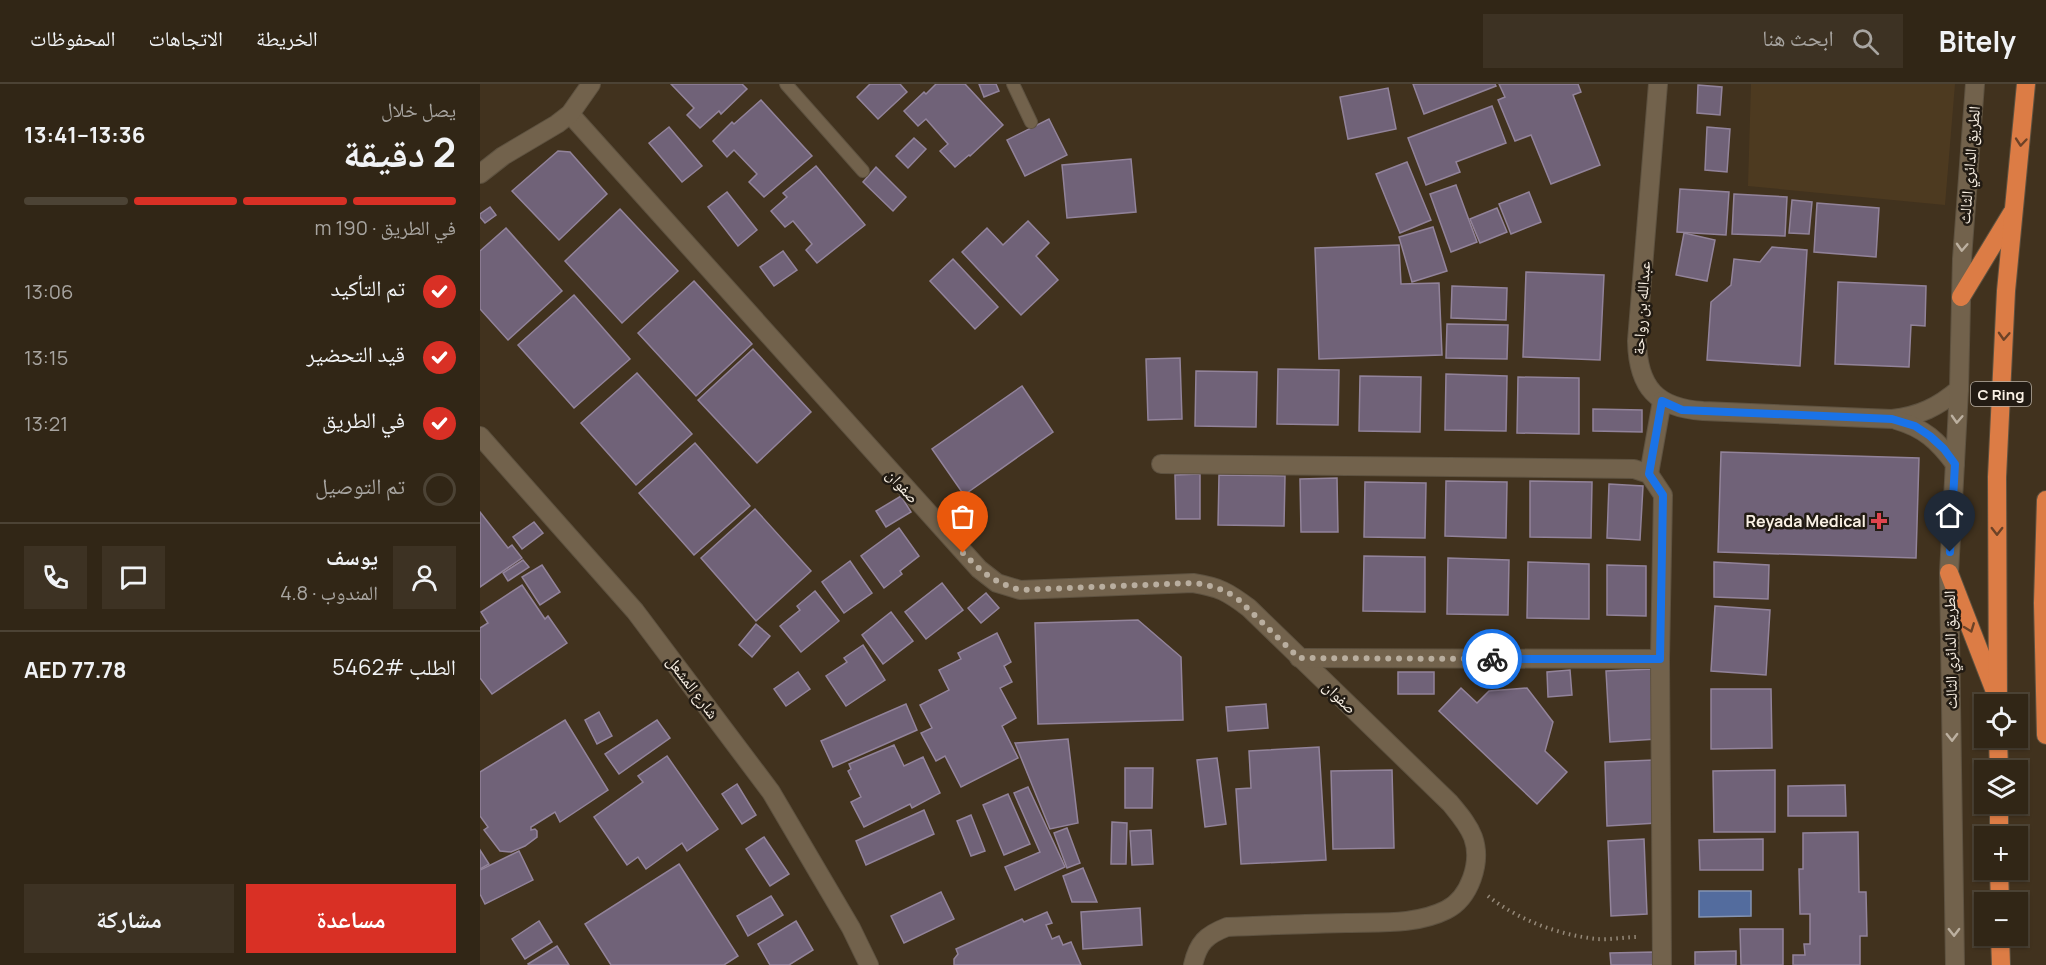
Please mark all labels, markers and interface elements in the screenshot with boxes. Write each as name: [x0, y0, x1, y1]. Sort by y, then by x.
search box: [1483, 14, 1903, 68]
text: Bitely: [1939, 22, 2016, 60]
text: ابحث هنا: [1762, 23, 1834, 53]
text: المحفوظات: [30, 24, 115, 52]
text: الاتجاهات: [148, 24, 223, 52]
text: الخريطة: [256, 24, 318, 52]
icon: search: [1849, 25, 1882, 58]
text: يصل خلال: [381, 96, 456, 123]
street label: الطريق الدائري الثالث: [1953, 105, 1987, 225]
text: 13:36–13:41: [24, 120, 145, 150]
text: 2 دقيقة: [343, 125, 456, 179]
one-way arrow: [2015, 138, 2028, 147]
text: في الطريق · 190 m: [315, 214, 456, 241]
one-way arrow: [1956, 242, 1969, 251]
street label: عبدالله بن رواحة: [1627, 260, 1655, 356]
text: تم التأكيد: [331, 273, 405, 303]
icon: check: [423, 275, 456, 308]
text: 13:06: [24, 278, 73, 305]
one-way arrow: [1997, 332, 2010, 341]
text: قيد التحضير: [307, 339, 405, 369]
icon: check: [423, 341, 456, 374]
text: 13:15: [24, 344, 68, 371]
road number: C Ring: [1971, 382, 2031, 406]
text: في الطريق: [322, 405, 405, 435]
icon: check: [423, 407, 456, 440]
text: 13:21: [24, 410, 68, 437]
one-way arrow: [1951, 414, 1964, 423]
street label: صفوان: [882, 464, 924, 508]
text: تم التوصيل: [315, 471, 405, 501]
pin: [1924, 490, 1975, 552]
pin: [937, 491, 988, 553]
icon: home: [1933, 499, 1966, 532]
icon: bag: [946, 500, 979, 533]
place label: Reyada Medical: [1745, 510, 1866, 532]
marker: Reyada Medical: [1870, 512, 1888, 530]
one-way arrow: [1991, 527, 2004, 536]
text: يوسف: [326, 542, 378, 572]
button: phone: [24, 546, 87, 609]
button: chat: [102, 546, 165, 609]
button: person: [393, 546, 456, 609]
text: المندوب · 4.8: [280, 579, 378, 606]
street label: الطريق الدائري الثالث: [1938, 590, 1964, 710]
one-way arrow: [1963, 622, 1976, 633]
courier: [1462, 629, 1522, 689]
icon: bike: [1476, 643, 1509, 676]
street label: شارع المشعل: [662, 651, 724, 723]
text: الطلب #5462: [332, 652, 456, 682]
text: AED 77.78: [24, 655, 127, 685]
street label: صفوان: [1318, 675, 1362, 719]
map controls: [1974, 694, 2028, 946]
button: locate: [1974, 694, 2028, 748]
one-way arrow: [1945, 732, 1958, 741]
button: layers: [1974, 760, 2028, 814]
button: +: [1974, 826, 2028, 880]
button: مشاركة: [24, 884, 234, 953]
button: مساعدة: [246, 884, 456, 953]
button: −: [1974, 892, 2028, 946]
one-way arrow: [1948, 927, 1961, 936]

